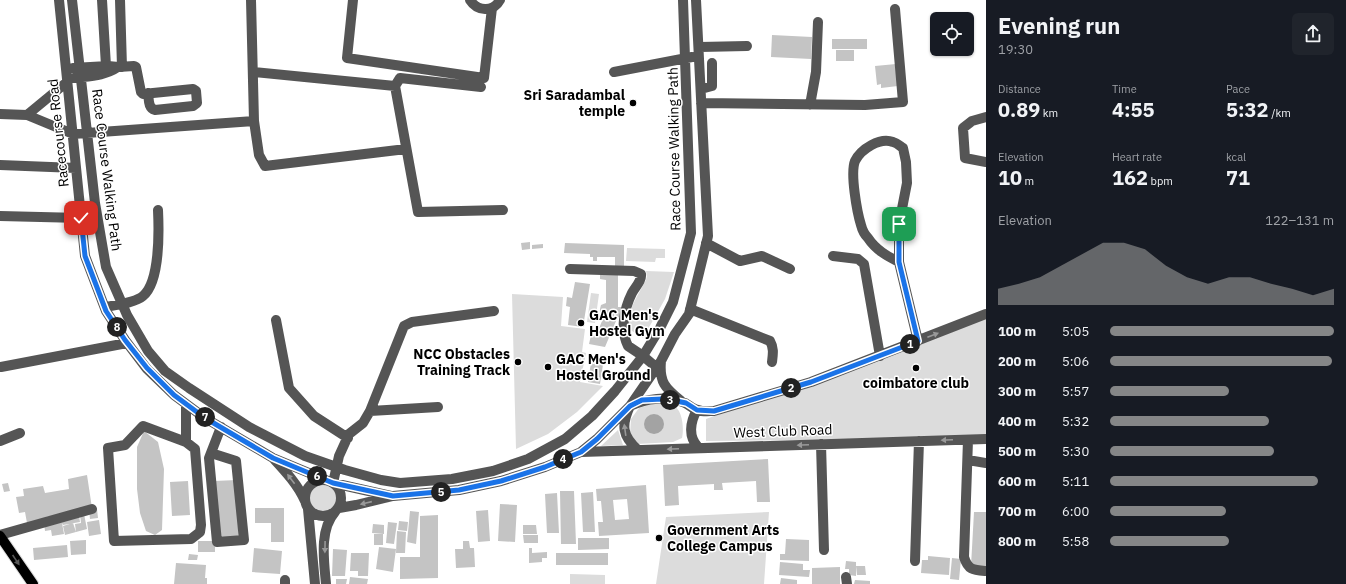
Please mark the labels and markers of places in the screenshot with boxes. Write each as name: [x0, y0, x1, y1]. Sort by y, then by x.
place label: Sri Saradambal temple: [523, 86, 625, 120]
marker: Sri Saradambal temple: [628, 98, 638, 108]
pin: [64, 201, 98, 235]
pin: [882, 207, 916, 241]
place label: GAC Men's Hostel Gym: [589, 306, 665, 340]
pin: 8: [107, 317, 127, 337]
marker: GAC Men's Hostel Gym: [576, 318, 586, 328]
pin: 1: [900, 334, 920, 354]
place label: NCC Obstacles Training Track: [413, 345, 511, 379]
place label: GAC Men's Hostel Ground: [556, 350, 650, 384]
marker: NCC Obstacles Training Track: [513, 357, 523, 367]
marker: GAC Men's Hostel Ground: [543, 362, 553, 372]
marker: coimbatore club: [911, 363, 921, 373]
place label: coimbatore club: [863, 374, 969, 392]
pin: 2: [781, 378, 801, 398]
pin: 3: [660, 390, 680, 410]
pin: 7: [195, 407, 215, 427]
pin: 4: [553, 449, 573, 469]
pin: 6: [307, 466, 327, 486]
pin: 5: [431, 482, 451, 502]
place label: Government Arts College Campus: [667, 521, 779, 555]
marker: Government Arts College Campus: [654, 533, 664, 543]

